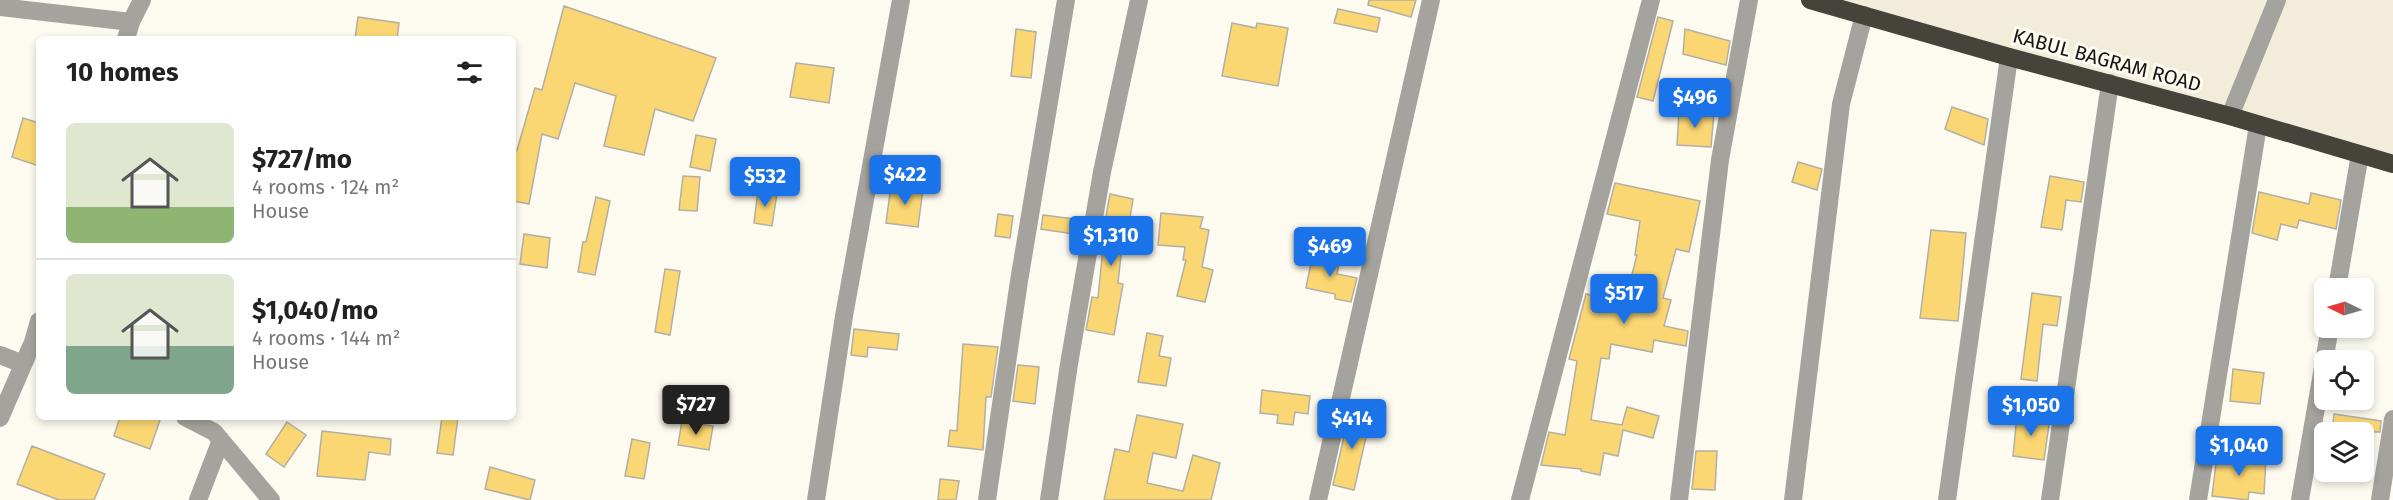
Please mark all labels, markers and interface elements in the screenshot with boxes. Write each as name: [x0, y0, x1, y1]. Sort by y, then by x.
street label: KABUL BAGRAM ROAD: [2010, 23, 2204, 97]
icon: filters: [453, 56, 486, 89]
text: 10 homes: [66, 57, 179, 88]
pin: $496: [1659, 78, 1731, 129]
text: $496: [1673, 85, 1717, 109]
text: $727/mo: [252, 144, 352, 175]
icon: home: [114, 147, 186, 219]
pin: $422: [869, 155, 941, 206]
pin: $532: [729, 157, 801, 208]
text: $422: [884, 162, 926, 186]
text: $532: [744, 164, 786, 188]
text: 4 rooms · 124 m²: [252, 175, 399, 199]
text: House: [252, 199, 309, 223]
pin: $1,310: [1062, 216, 1160, 267]
text: $1,310: [1083, 223, 1139, 247]
pin: $469: [1294, 227, 1366, 278]
text: $469: [1308, 234, 1352, 258]
pin: $517: [1588, 274, 1660, 325]
north arrow: [2314, 278, 2374, 338]
map controls: [2314, 278, 2374, 482]
text: $517: [1604, 281, 1644, 305]
text: $1,040/mo: [252, 295, 378, 326]
icon: home: [114, 298, 186, 370]
text: 4 rooms · 144 m²: [252, 326, 401, 350]
text: House: [252, 350, 309, 374]
button: locate: [2314, 350, 2374, 410]
pin: $727: [660, 385, 732, 436]
pin: $1,050: [1982, 386, 2080, 437]
text: $727: [676, 392, 716, 416]
text: $1,050: [2002, 393, 2060, 417]
pin: $414: [1316, 399, 1388, 450]
text: $414: [1331, 406, 1373, 430]
button: layers: [2314, 422, 2374, 482]
pin: $1,040: [2190, 426, 2288, 477]
text: $1,040: [2210, 433, 2268, 457]

